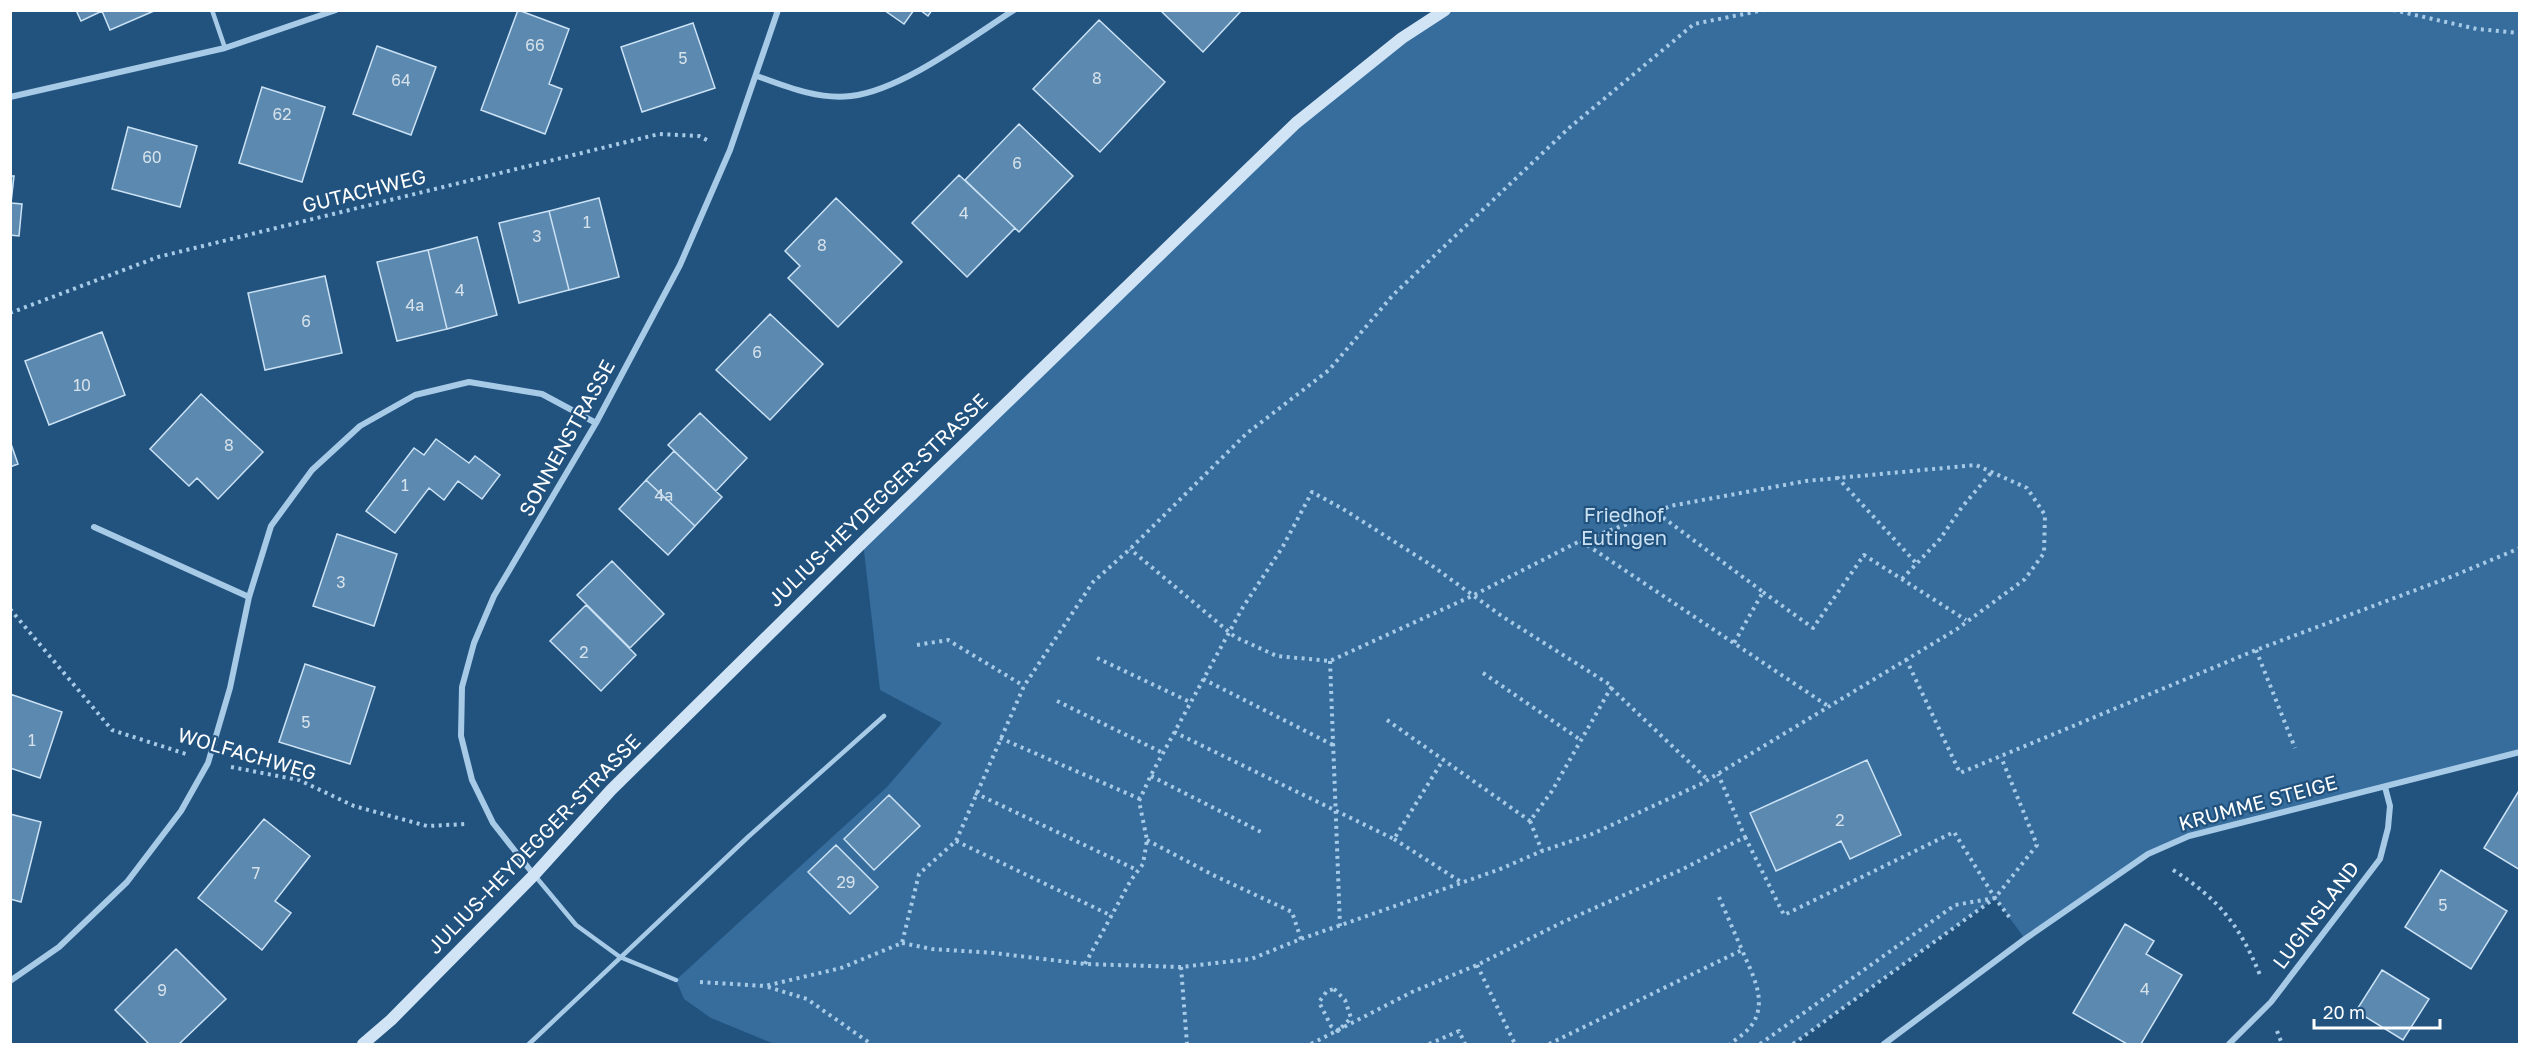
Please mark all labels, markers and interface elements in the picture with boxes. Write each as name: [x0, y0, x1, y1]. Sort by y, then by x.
house number: 66: [525, 35, 545, 55]
house number: 5: [678, 48, 688, 68]
house number: 8: [1092, 68, 1102, 88]
house number: 64: [391, 70, 411, 90]
house number: 62: [273, 104, 291, 124]
house number: 60: [142, 147, 162, 167]
house number: 6: [1012, 153, 1022, 173]
street label: GUTACHWEG: [299, 163, 428, 217]
house number: 4: [959, 203, 969, 223]
house number: 1: [583, 212, 591, 232]
house number: 3: [532, 226, 542, 246]
house number: 8: [817, 235, 827, 255]
house number: 4: [455, 280, 465, 300]
house number: 4a: [406, 295, 424, 315]
house number: 6: [301, 311, 311, 331]
house number: 6: [752, 342, 762, 362]
street label: SONNENSTRASSE: [513, 355, 619, 520]
house number: 10: [73, 375, 91, 395]
street label: JULIUS-HEYDEGGER-STRASSE: [762, 388, 992, 611]
house number: 8: [224, 435, 234, 455]
house number: 1: [401, 475, 409, 495]
house number: 4a: [655, 485, 673, 505]
park label: Friedhof Eutingen: [1581, 502, 1667, 549]
house number: 3: [336, 572, 346, 592]
house number: 2: [579, 642, 589, 662]
house number: 5: [301, 712, 311, 732]
street label: WOLFACHWEG: [175, 722, 319, 784]
street label: JULIUS-HEYDEGGER-STRASSE: [422, 728, 645, 958]
house number: 1: [28, 730, 36, 750]
street label: KRUMME STEIGE: [2176, 769, 2340, 835]
house number: 2: [1835, 810, 1845, 830]
street label: LUGINSLAND: [2267, 856, 2363, 973]
house number: 7: [252, 863, 260, 883]
house number: 29: [837, 872, 855, 892]
house number: 5: [2438, 895, 2448, 915]
house number: 4: [2140, 979, 2150, 999]
house number: 9: [157, 980, 167, 1000]
scale bar: [2314, 992, 2440, 1030]
text: 20 m: [2323, 1001, 2365, 1023]

